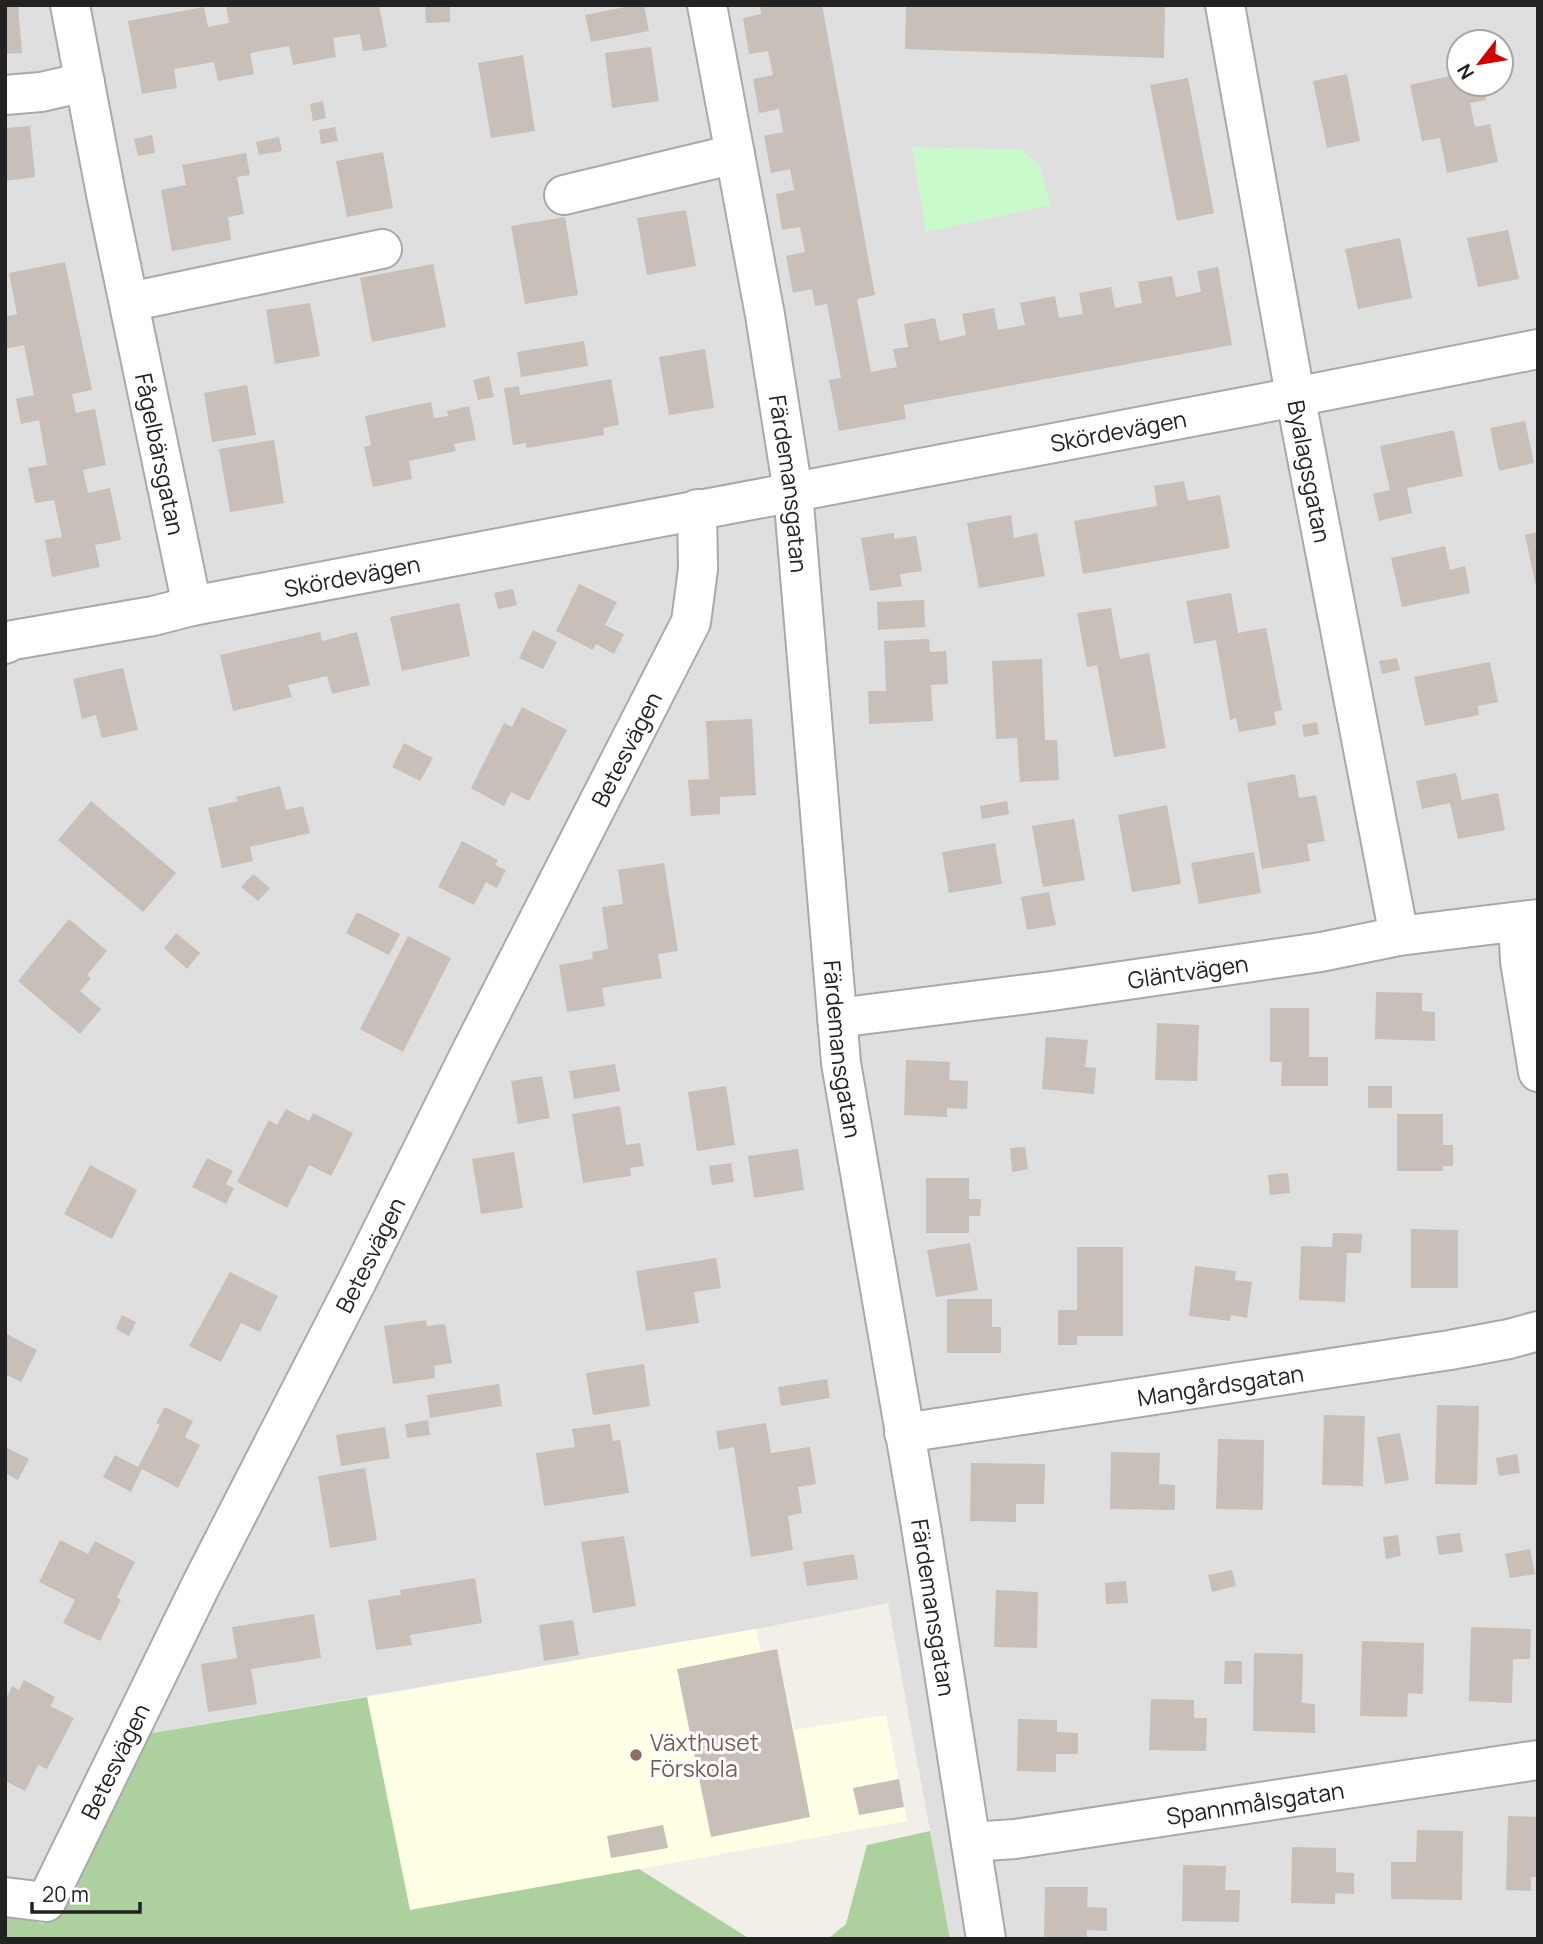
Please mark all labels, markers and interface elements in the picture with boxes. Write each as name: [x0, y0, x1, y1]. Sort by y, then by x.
north arrow: [1445, 28, 1515, 98]
text: N: [1451, 59, 1480, 84]
street label: Fågelbärsgatan: [128, 370, 193, 538]
street label: Färdemansgatan: [762, 393, 816, 574]
street label: Byalagsgatan: [1280, 397, 1339, 545]
street label: Skördevägen: [1048, 402, 1189, 459]
street label: Skördevägen: [281, 547, 423, 604]
street label: Betesvägen: [583, 686, 669, 812]
street label: Gläntvägen: [1125, 947, 1250, 996]
street label: Färdemansgatan: [816, 959, 870, 1140]
street label: Betesvägen: [327, 1192, 412, 1318]
street label: Mangårdsgatan: [1135, 1356, 1306, 1413]
street label: Färdemansgatan: [904, 1517, 963, 1698]
street label: Betesvägen: [73, 1698, 157, 1825]
place label: Växthuset Förskola: [650, 1726, 759, 1784]
marker: Växthuset Förskola: [628, 1747, 644, 1763]
street label: Spannmålsgatan: [1164, 1773, 1346, 1832]
scale bar: [32, 1870, 140, 1914]
text: 20 m: [42, 1880, 89, 1908]

